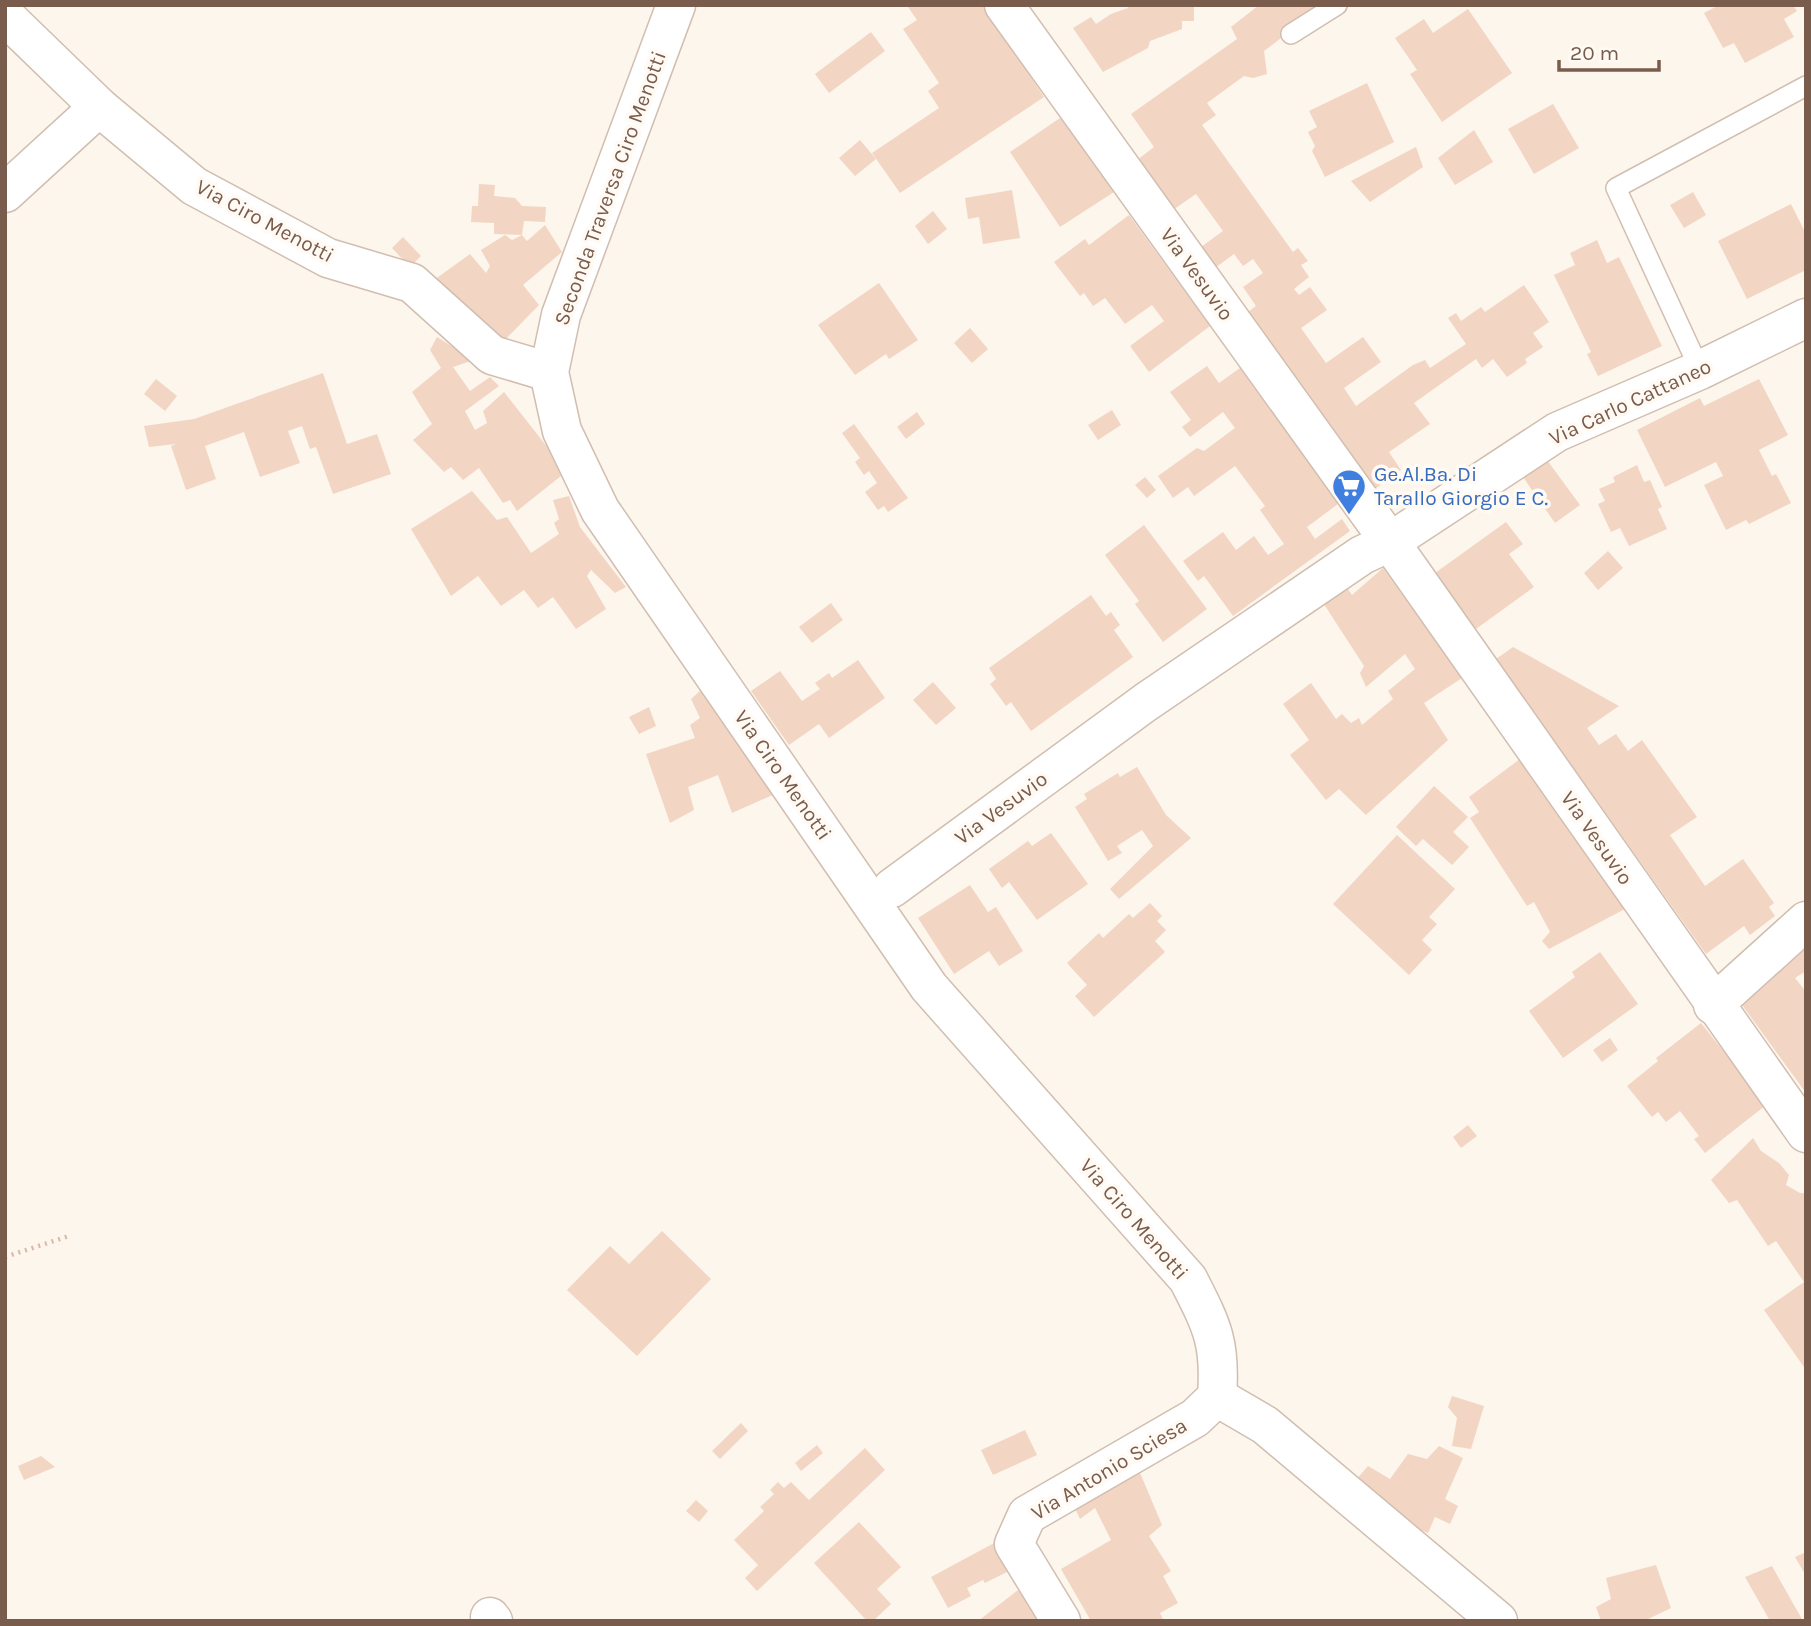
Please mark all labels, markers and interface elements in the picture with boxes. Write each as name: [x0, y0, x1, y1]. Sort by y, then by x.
scale bar: [1559, 28, 1659, 72]
text: 20 m: [1570, 41, 1619, 65]
street label: Seconda Traversa Ciro Menotti: [549, 48, 671, 328]
street label: Via Ciro Menotti: [192, 175, 338, 267]
street label: Via Vesuvio: [1155, 223, 1239, 325]
street label: Via Carlo Cattaneo: [1545, 354, 1715, 450]
place label: Ge.Al.Ba. Di Tarallo Giorgio E C.: [1374, 462, 1548, 510]
supermarket icon: Ge.Al.Ba. Di Tarallo Giorgio E C.: [1330, 467, 1368, 516]
street label: Via Ciro Menotti: [729, 706, 837, 844]
street label: Via Vesuvio: [950, 766, 1052, 850]
street label: Via Vesuvio: [1556, 787, 1638, 889]
street label: Via Ciro Menotti: [1075, 1154, 1193, 1284]
street label: Via Antonio Sciesa: [1027, 1413, 1191, 1525]

